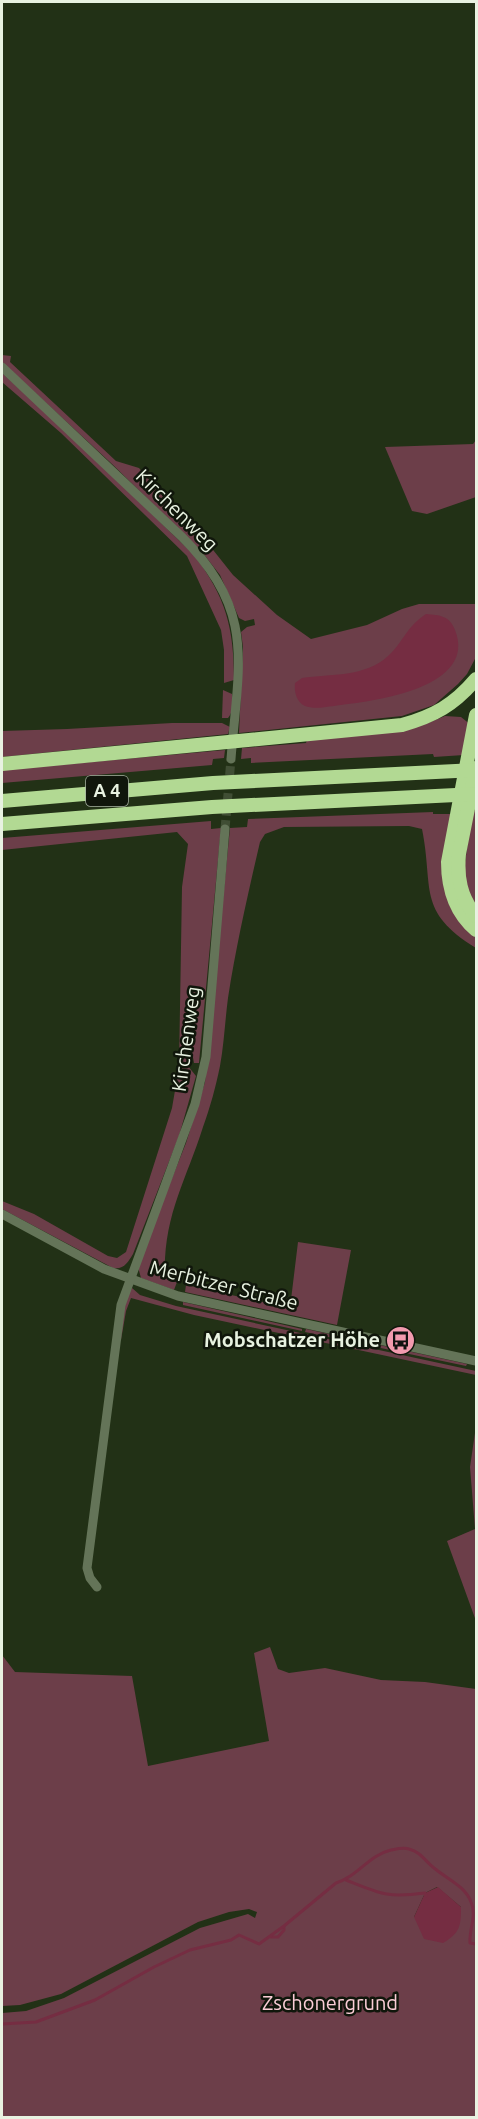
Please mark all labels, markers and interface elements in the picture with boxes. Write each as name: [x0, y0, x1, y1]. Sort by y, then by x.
street label: Kirchenweg: [132, 464, 223, 555]
road number: A 4: [86, 776, 128, 806]
street label: Kirchenweg: [167, 985, 204, 1093]
street label: Merbitzer Straße: [148, 1255, 301, 1314]
bus stop icon: Mobschatzer Höhe: [385, 1324, 417, 1356]
place label: Mobschatzer Höhe: [204, 1328, 380, 1351]
park label: Zschonergrund: [262, 1991, 398, 2014]

